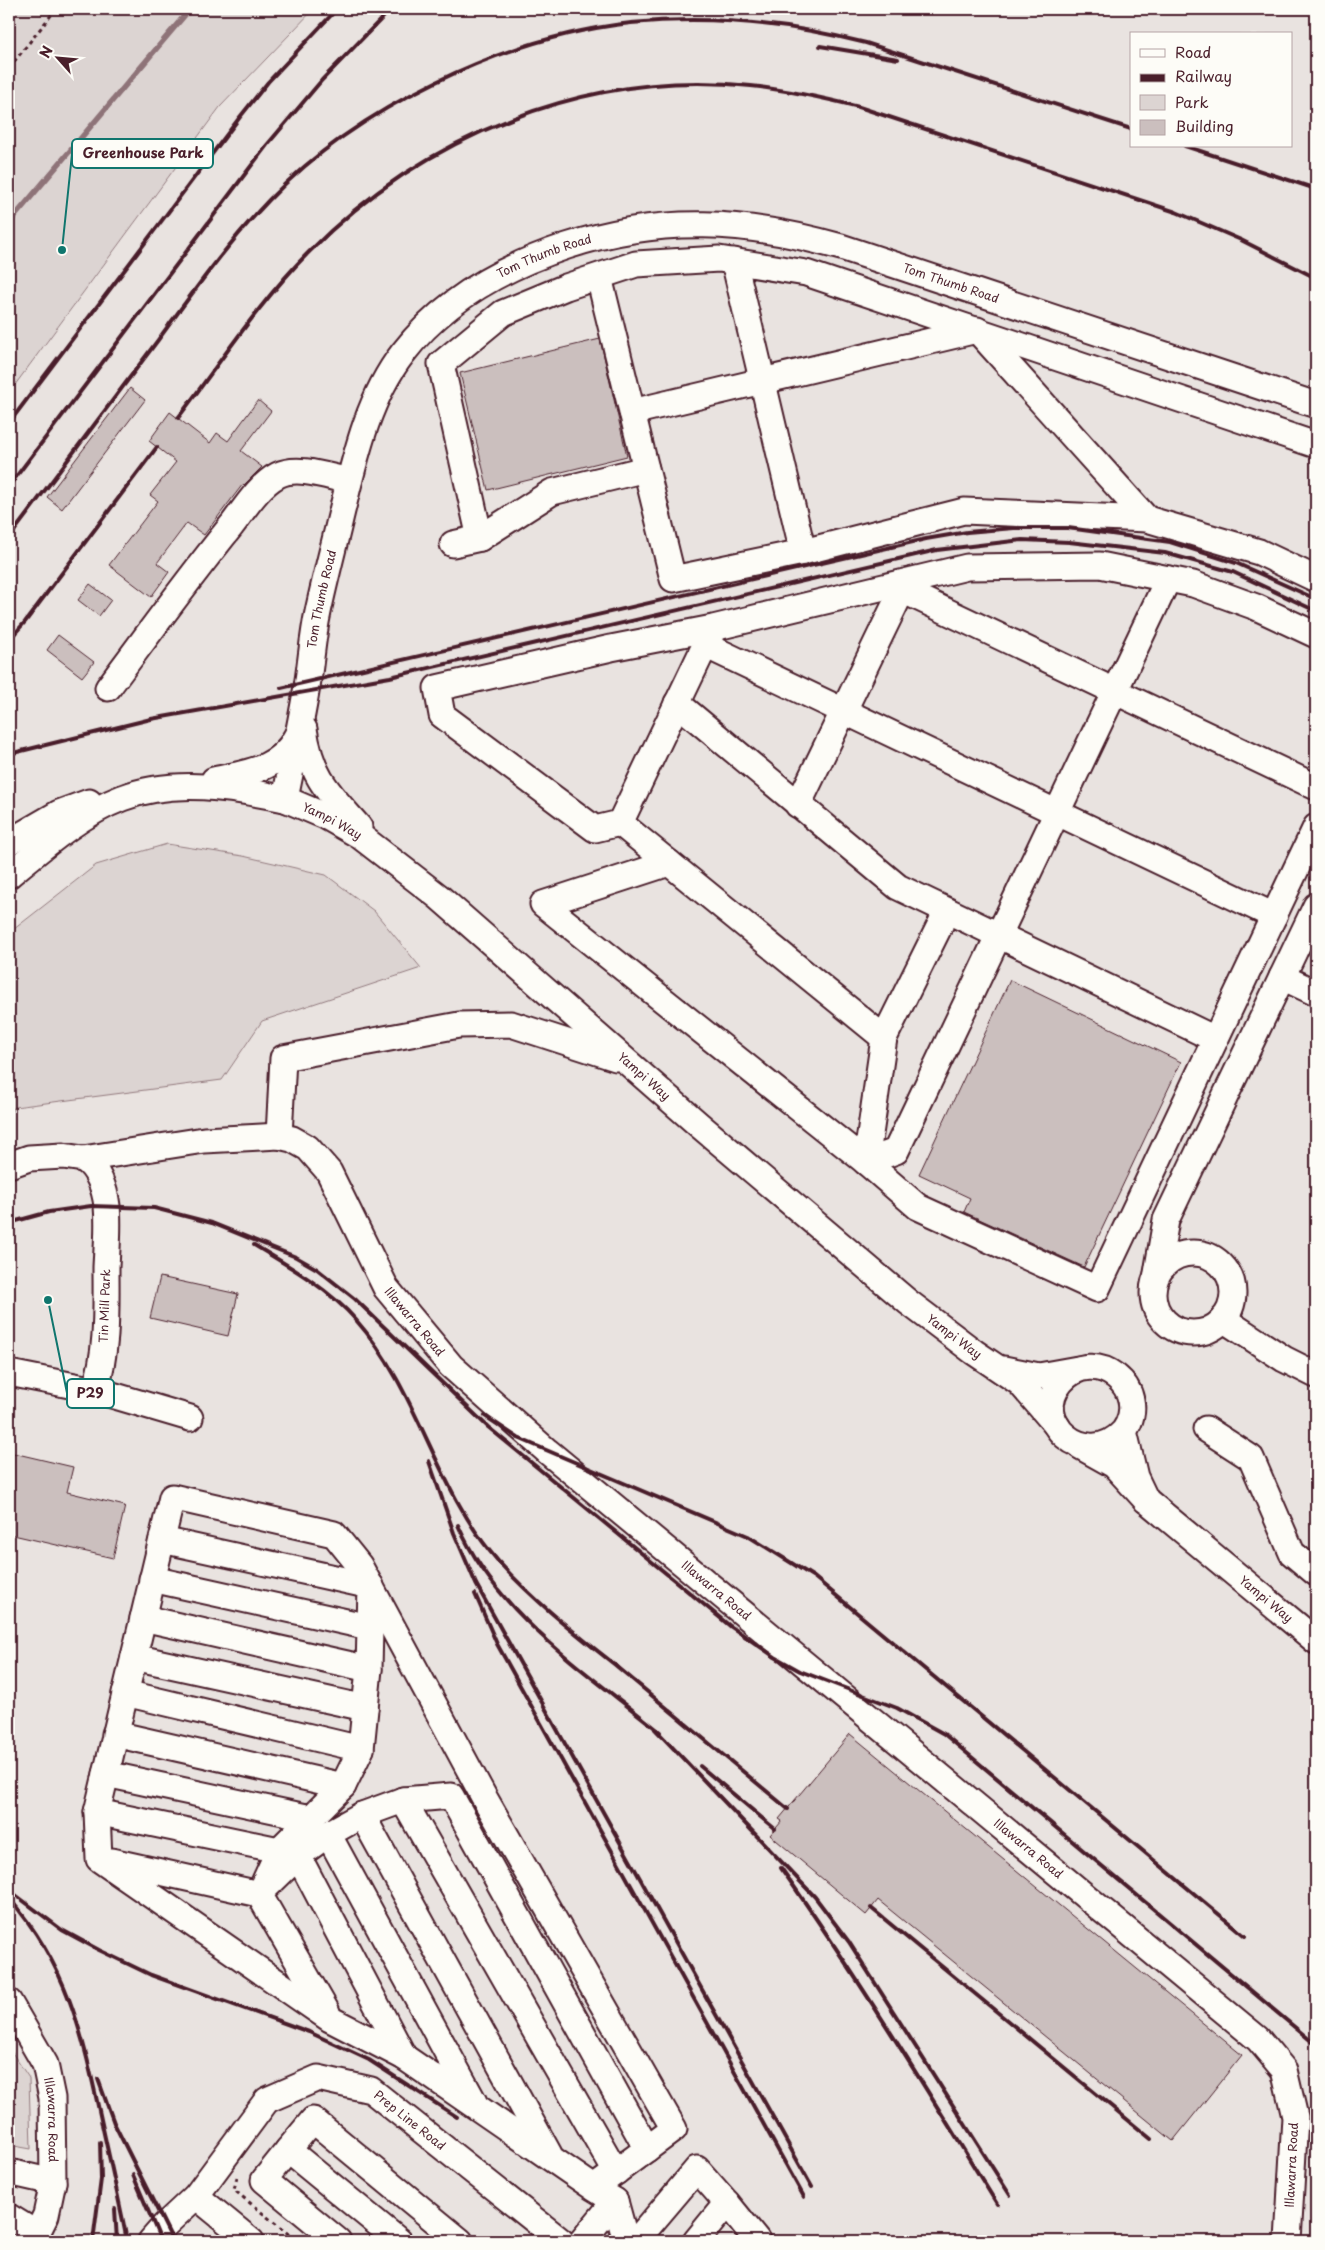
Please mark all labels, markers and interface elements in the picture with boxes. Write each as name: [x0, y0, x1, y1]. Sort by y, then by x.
north arrow: [32, 32, 82, 82]
legend: [1130, 32, 1292, 148]
text: Road: [1175, 40, 1211, 63]
text: N: [34, 42, 58, 62]
text: Railway: [1175, 64, 1232, 87]
text: Park: [1175, 90, 1209, 113]
text: Building: [1175, 114, 1234, 137]
callout: Greenhouse Park: [72, 139, 213, 168]
text: Greenhouse Park: [82, 142, 204, 163]
street label: Tom Thumb Road: [493, 229, 593, 282]
street label: Tom Thumb Road: [901, 258, 1001, 307]
street label: Tom Thumb Road: [302, 548, 340, 649]
street label: Yampi Way: [300, 797, 366, 843]
street label: Yampi Way: [614, 1048, 675, 1104]
street label: Tin Mill Park: [94, 1269, 114, 1343]
street label: Illawarra Road: [381, 1283, 449, 1360]
street label: Yampi Way: [923, 1309, 986, 1363]
callout: P29: [67, 1379, 114, 1408]
text: P29: [76, 1382, 104, 1403]
street label: Illawarra Road: [678, 1556, 755, 1624]
street label: Yampi Way: [1236, 1571, 1297, 1626]
street label: Illawarra Road: [990, 1814, 1067, 1882]
street label: Illawarra Road: [40, 2075, 63, 2162]
street label: Prep Line Road: [370, 2085, 450, 2154]
street label: Illawarra Road: [1280, 2122, 1302, 2208]

